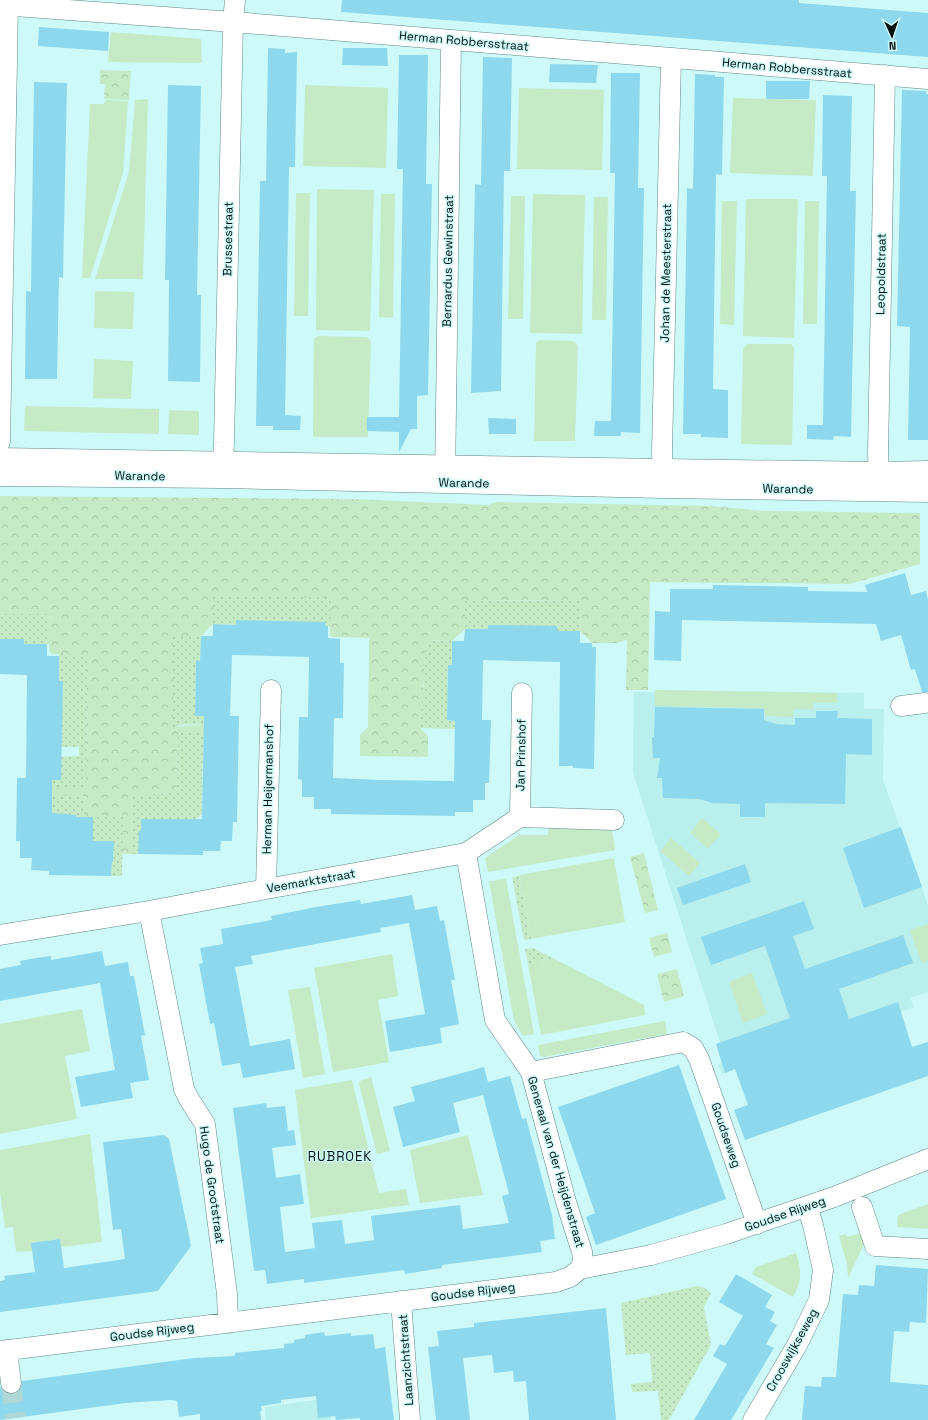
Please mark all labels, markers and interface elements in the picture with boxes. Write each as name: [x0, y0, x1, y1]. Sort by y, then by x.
north arrow: [872, 16, 912, 56]
street label: Herman Robbersstraat: [398, 27, 530, 55]
text: N: [888, 39, 897, 53]
street label: Herman Robbersstraat: [721, 54, 853, 82]
street label: Bernardus Gewinstraat: [439, 195, 457, 327]
street label: Brussestraat: [219, 202, 237, 276]
street label: Johan de Meesterstraat: [657, 203, 675, 343]
street label: Leopoldstraat: [872, 233, 890, 315]
street label: Warande: [115, 468, 165, 484]
street label: Warande: [439, 475, 489, 491]
street label: Warande: [763, 481, 813, 497]
street label: Jan Prinshof: [512, 719, 530, 791]
street label: Herman Heijermanshof: [259, 724, 277, 854]
street label: Veemarktstraat: [265, 865, 357, 897]
street label: Generaal van der Heijdenstraat: [524, 1074, 588, 1250]
street label: Goudseweg: [707, 1100, 745, 1170]
street label: Hugo de Grootstraat: [196, 1125, 228, 1245]
district label: RUBROEK: [308, 1148, 372, 1165]
street label: Goudse Rijweg: [742, 1193, 828, 1235]
street label: Goudse Rijweg: [430, 1279, 516, 1305]
street label: Crooswijkseweg: [763, 1306, 821, 1394]
street label: Laanzichtstraat: [395, 1314, 417, 1406]
street label: Goudse Rijweg: [109, 1319, 195, 1345]

